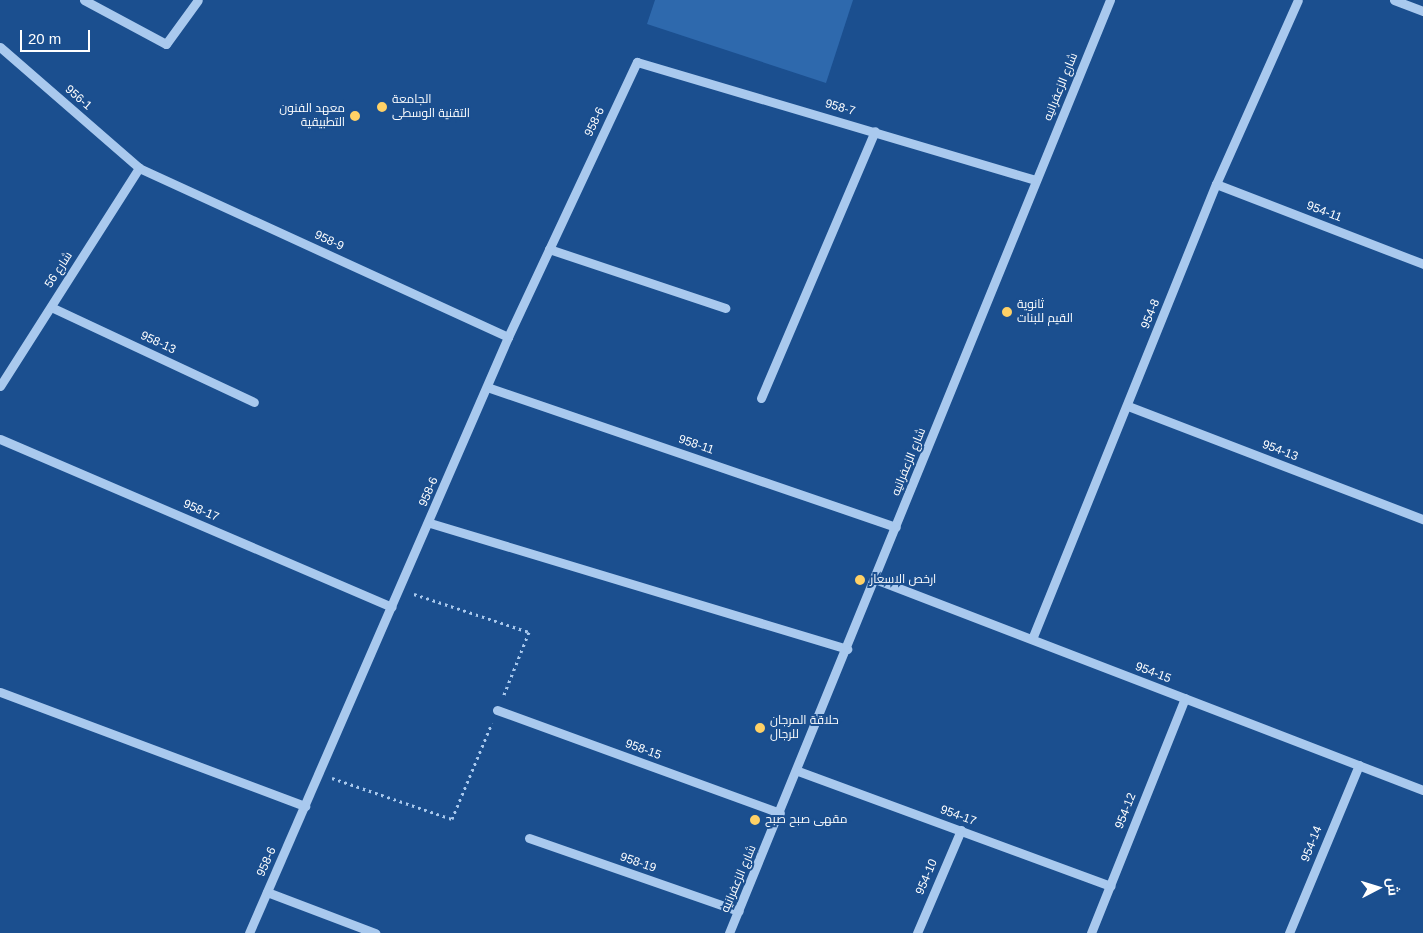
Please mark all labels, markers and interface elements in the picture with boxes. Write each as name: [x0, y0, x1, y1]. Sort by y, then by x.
scale bar: [22, 20, 92, 52]
text: 20 m: [28, 30, 61, 47]
street label: شارع الزعفرانيه: [1041, 51, 1081, 123]
street label: 956-1: [62, 82, 94, 114]
place label: الجامعة التقنية الوسطى: [392, 93, 470, 121]
street label: 958-7: [823, 97, 857, 119]
marker: الجامعة التقنية الوسطى: [376, 101, 388, 113]
place label: معهد الفنون التطبيقية: [279, 102, 345, 130]
street label: 958-6: [582, 105, 608, 139]
marker: معهد الفنون التطبيقية: [349, 110, 361, 122]
street label: 954-11: [1304, 199, 1344, 225]
street label: 958-9: [312, 228, 346, 254]
street label: شارع 56: [42, 249, 76, 291]
street label: 954-8: [1139, 297, 1163, 331]
place label: ثانوية القيم للبنات: [1017, 298, 1073, 326]
marker: ثانوية القيم للبنات: [1001, 306, 1013, 318]
street label: 958-13: [138, 329, 178, 357]
street label: شارع الزعفرانيه: [889, 426, 929, 498]
street label: 958-11: [676, 432, 716, 458]
street label: 954-13: [1260, 438, 1300, 464]
street label: 958-6: [416, 475, 442, 509]
street label: 958-17: [181, 497, 221, 525]
place label: ارخص الاسعار: [870, 573, 936, 587]
marker: ارخص الاسعار: [854, 574, 866, 586]
street label: 954-15: [1133, 660, 1173, 686]
place label: حلاقة المرجان للرجال: [770, 714, 839, 742]
marker: حلاقة المرجان للرجال: [754, 722, 766, 734]
street label: 958-15: [623, 737, 663, 763]
street label: 954-12: [1112, 791, 1140, 831]
street label: 954-17: [938, 803, 978, 829]
place label: مقهى صبح صبح: [765, 813, 847, 827]
marker: مقهى صبح صبح: [749, 814, 761, 826]
street label: 954-14: [1298, 824, 1326, 864]
street label: شارع الزعفرانيه: [718, 843, 760, 915]
street label: 958-6: [254, 845, 280, 879]
street label: 958-19: [618, 850, 658, 876]
street label: 954-10: [913, 857, 941, 897]
north arrow: [1353, 863, 1403, 913]
text: ش: [1384, 877, 1402, 896]

